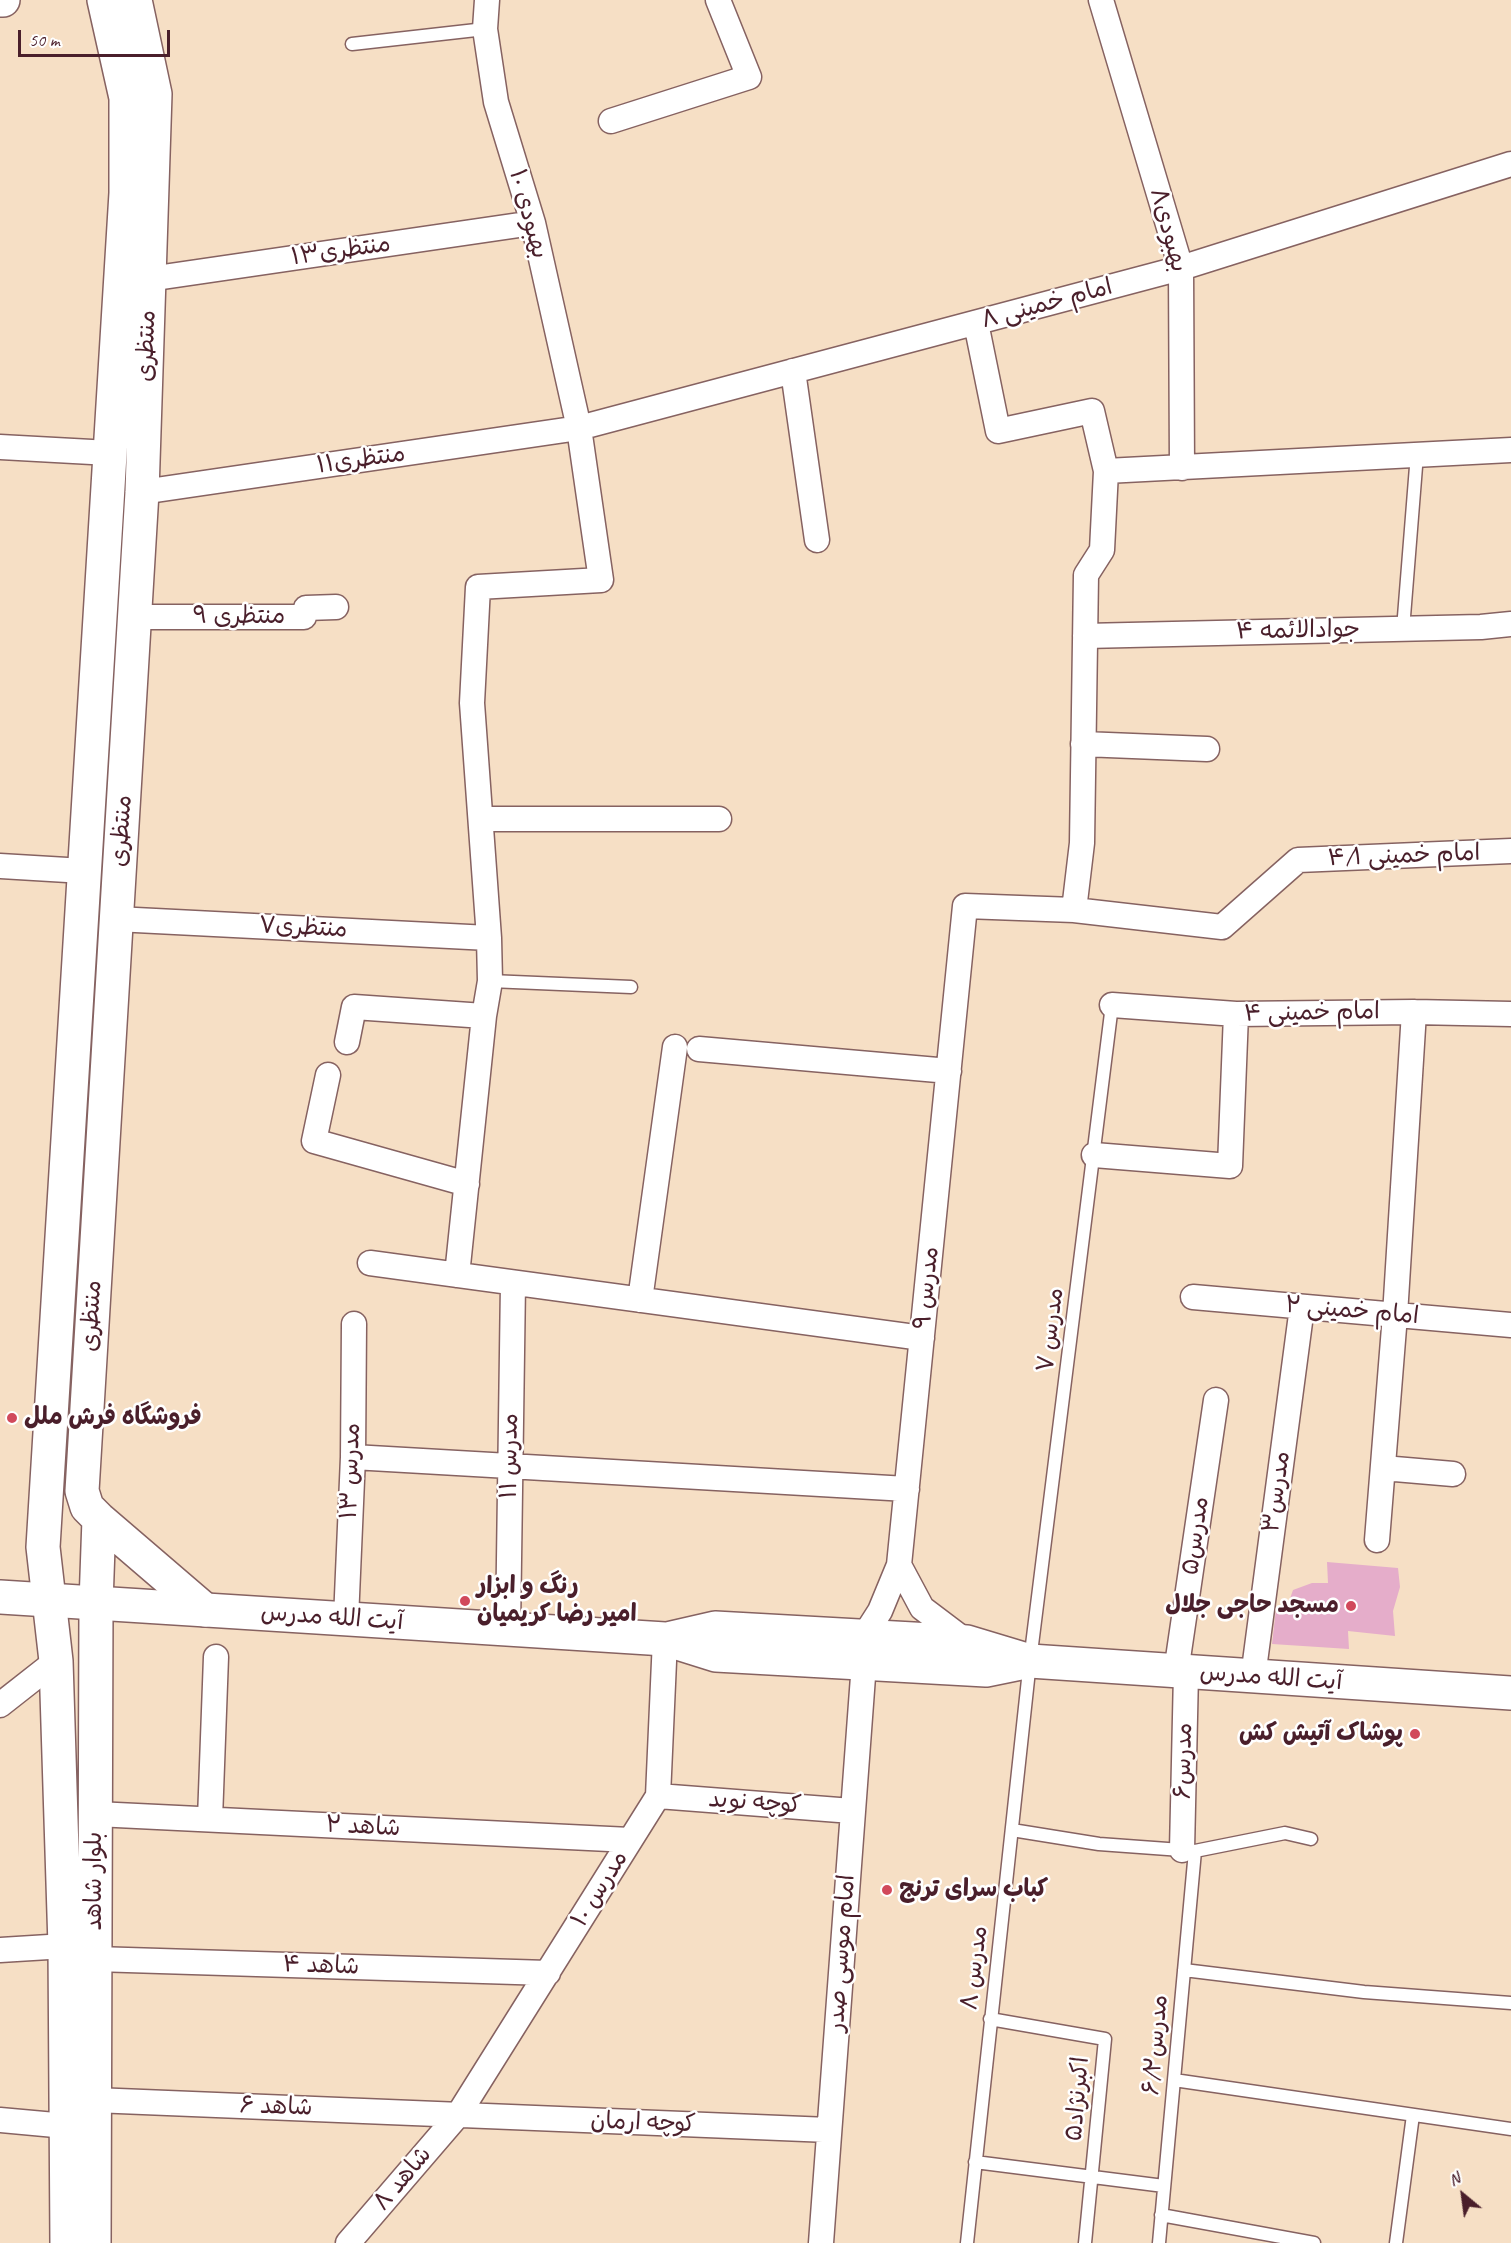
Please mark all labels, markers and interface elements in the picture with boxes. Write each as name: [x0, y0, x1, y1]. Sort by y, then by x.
scale bar: [21, 18, 172, 56]
text: 50 m: [29, 29, 60, 51]
street label: بهبودی ۱۰: [502, 166, 554, 262]
street label: بهبودی۸: [1143, 185, 1193, 275]
street label: منتظری۱۳: [289, 230, 393, 272]
street label: امام خمینی ۸: [978, 273, 1116, 335]
street label: منتظری: [131, 310, 163, 382]
street label: منتظری۱۱: [315, 440, 407, 480]
street label: منتظری ۹: [193, 603, 285, 631]
street label: جوادالائمه ۴: [1236, 616, 1360, 646]
street label: منتظری: [105, 794, 139, 868]
street label: امام خمینی ۴/۱: [1327, 839, 1481, 873]
street label: منتظری۷: [258, 911, 348, 945]
street label: امام خمینی ۴: [1244, 997, 1380, 1029]
street label: مدرس ۹: [908, 1245, 946, 1331]
street label: منتظری: [76, 1279, 108, 1353]
street label: مدرس ۷: [1032, 1286, 1070, 1374]
street label: امام خمینی ۲: [1284, 1291, 1420, 1331]
place label: فروشگاه فرش ملل: [24, 1404, 202, 1432]
marker: فروشگاه فرش ملل: [5, 1411, 19, 1425]
street label: مدرس ۱۱: [495, 1413, 525, 1499]
street label: مدرس ۱۳: [335, 1422, 367, 1520]
street label: مدرس۳: [1257, 1449, 1297, 1535]
street label: مدرس۵: [1176, 1495, 1216, 1577]
place label: رنگ و ابزار امیر رضا کریمیان: [477, 1573, 637, 1629]
place label: مسجد حاجی جلال: [1165, 1592, 1339, 1620]
marker: رنگ و ابزار امیر رضا کریمیان: [458, 1594, 472, 1608]
street label: آیت الله مدرس: [260, 1599, 404, 1637]
marker: مسجد حاجی جلال: [1344, 1599, 1358, 1613]
street label: آیت الله مدرس: [1199, 1659, 1343, 1697]
place label: پوشاک آتیش کش: [1239, 1720, 1403, 1748]
street label: مدرس۶: [1169, 1722, 1199, 1800]
marker: پوشاک آتیش کش: [1408, 1727, 1422, 1741]
street label: کوچه نوید: [707, 1785, 803, 1821]
street label: شاهد ۲: [325, 1811, 401, 1843]
street label: بلوار شاهد: [81, 1832, 109, 1930]
street label: مدرس ۱۰: [565, 1845, 635, 1933]
street label: امام موسی صدر: [822, 1873, 862, 2033]
place label: کباب سرای ترنج: [899, 1876, 1048, 1904]
marker: کباب سرای ترنج: [880, 1883, 894, 1897]
street label: مدرس ۸: [956, 1924, 994, 2012]
street label: شاهد ۴: [282, 1950, 360, 1982]
street label: مدرس۶/۲: [1137, 1993, 1175, 2097]
street label: اکبرنژاد۵: [1060, 2056, 1096, 2142]
street label: شاهد ۶: [239, 2091, 313, 2123]
street label: کوچه ارمان: [590, 2107, 696, 2139]
street label: شاهد ۸: [368, 2141, 438, 2217]
north arrow: [1433, 2165, 1493, 2225]
text: N: [1445, 2168, 1463, 2190]

